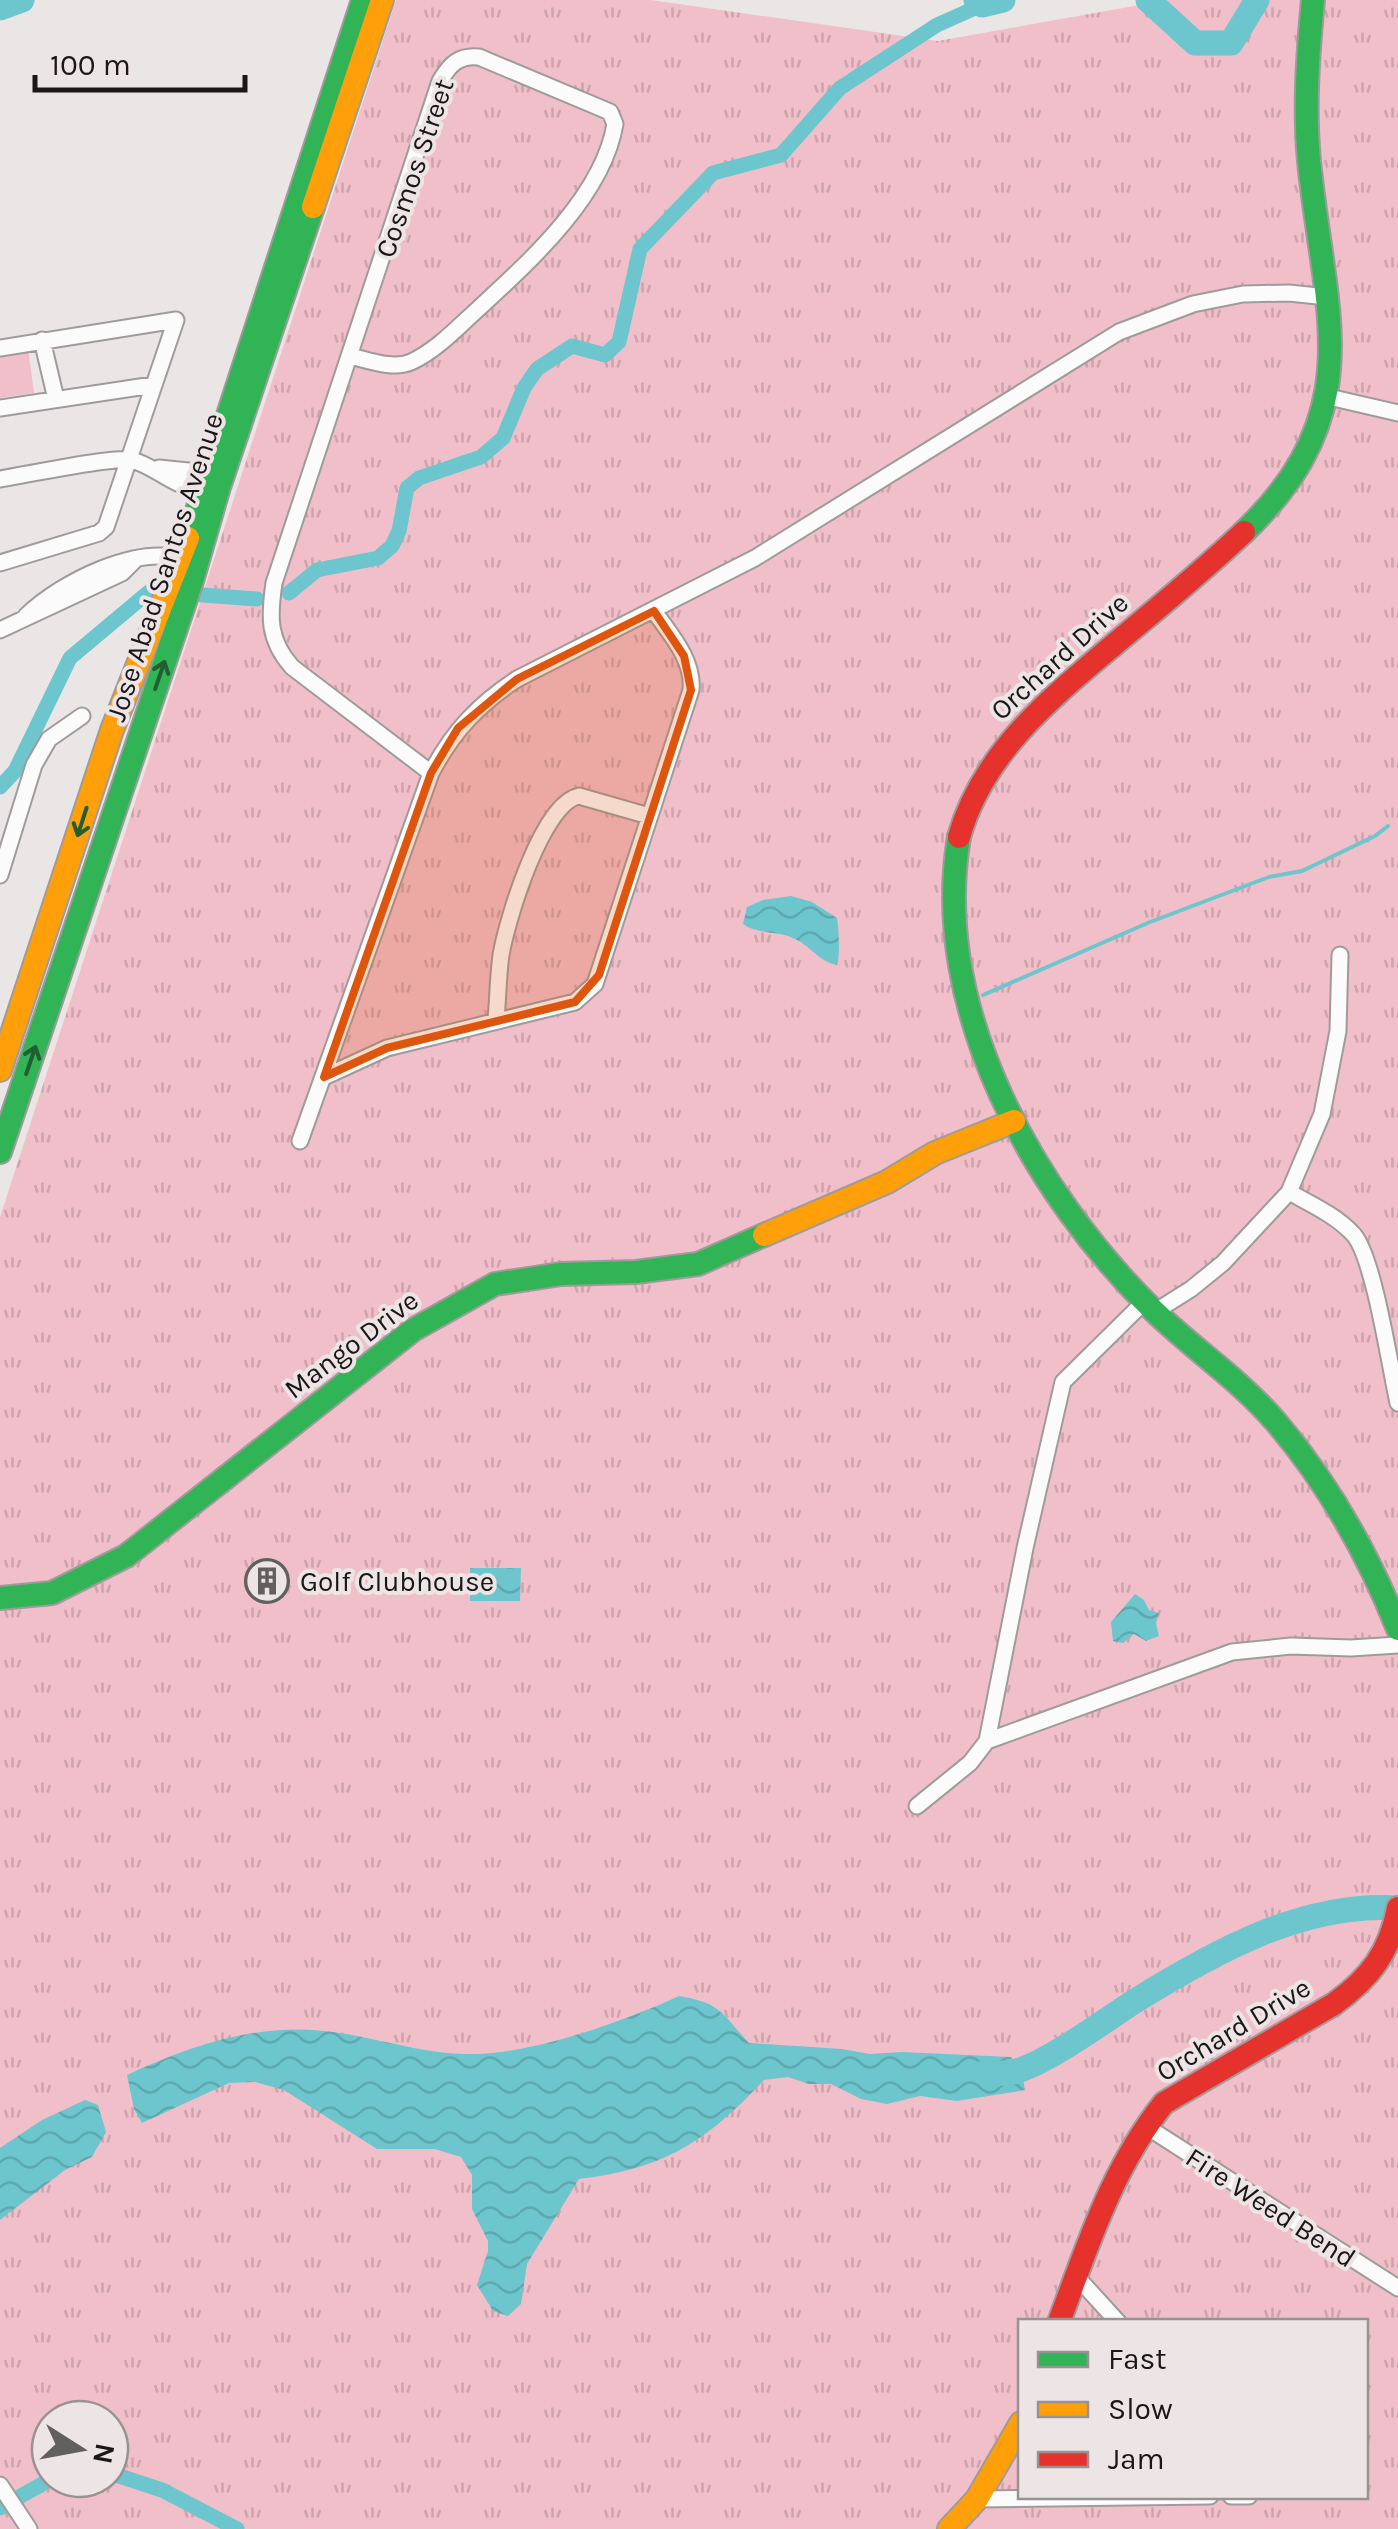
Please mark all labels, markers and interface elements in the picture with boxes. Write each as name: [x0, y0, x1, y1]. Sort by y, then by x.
scale bar: [35, 30, 245, 92]
text: 100 m: [50, 47, 131, 83]
street label: Cosmos Street: [368, 74, 460, 262]
street label: Jose Abad Santos Avenue: [99, 409, 230, 725]
street label: Orchard Drive: [984, 586, 1135, 727]
one-way arrow: [153, 660, 171, 691]
one-way arrow: [71, 806, 89, 838]
one-way arrow: [24, 1044, 42, 1076]
street label: Mango Drive: [278, 1283, 425, 1405]
building icon: Golf Clubhouse: [244, 1558, 290, 1604]
place label: Golf Clubhouse: [300, 1565, 494, 1598]
street label: Orchard Drive: [1150, 1971, 1316, 2088]
street label: Fire Weed Bend: [1180, 2140, 1362, 2275]
legend: [1018, 2319, 1368, 2499]
text: Fast: [1108, 2341, 1167, 2377]
text: Slow: [1108, 2391, 1173, 2427]
north arrow: [30, 2399, 130, 2499]
text: N: [86, 2441, 122, 2467]
text: Jam: [1108, 2441, 1165, 2477]

